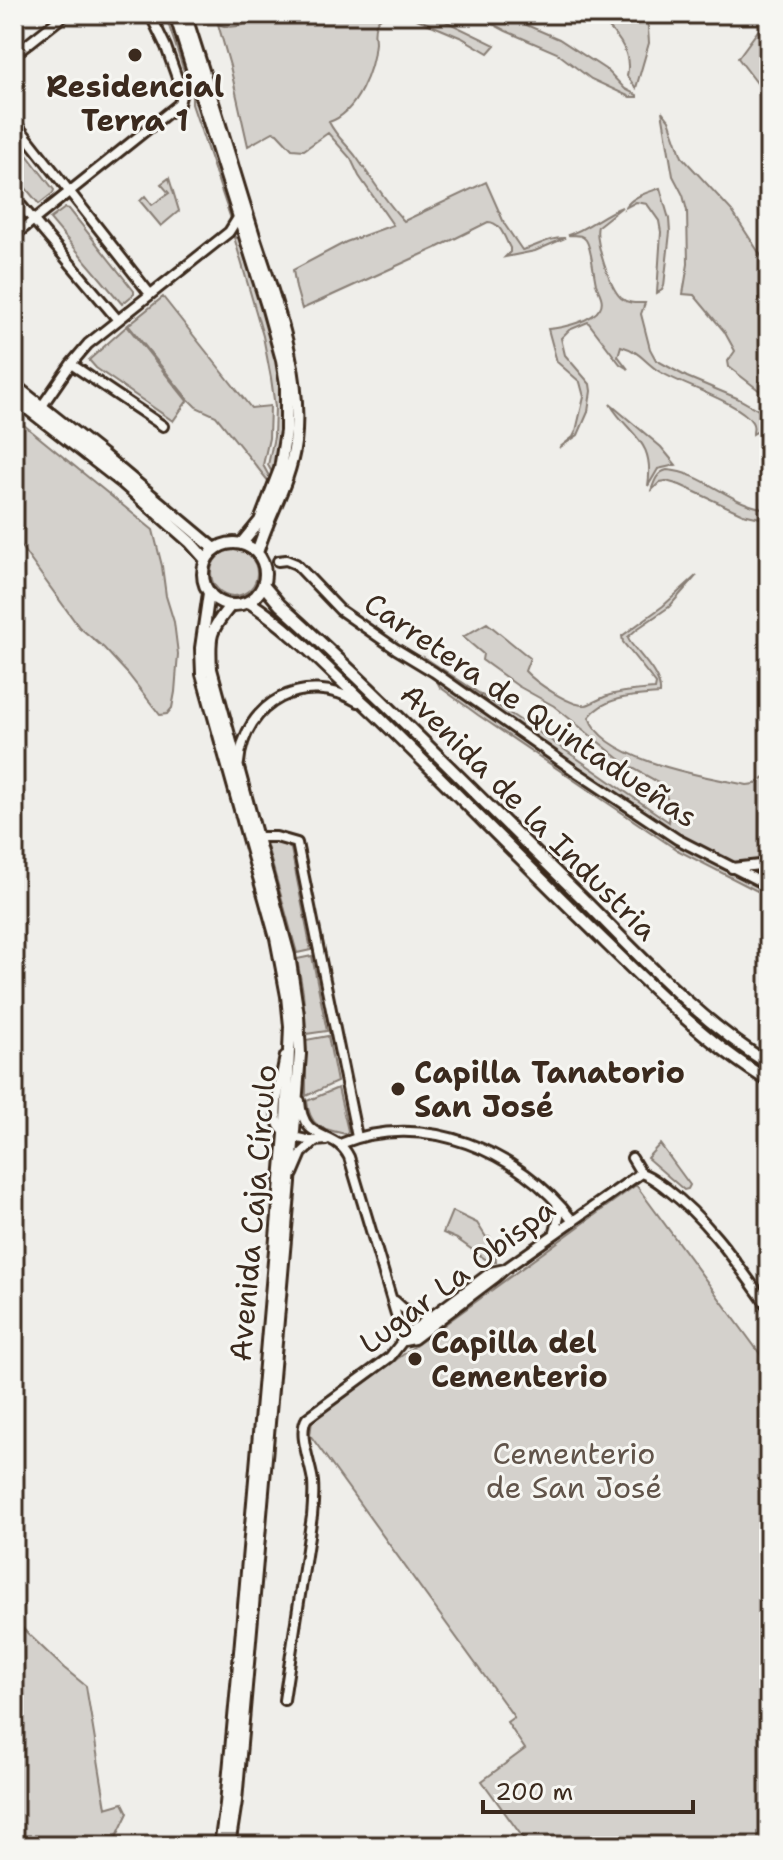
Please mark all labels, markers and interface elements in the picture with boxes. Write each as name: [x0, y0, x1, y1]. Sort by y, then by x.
marker: Residencial Terra 1: [126, 46, 144, 64]
place label: Residencial Terra 1: [46, 66, 224, 141]
street label: Carretera de Quintadueñas: [356, 583, 706, 837]
street label: Avenida de la Industria: [392, 675, 667, 950]
place label: Capilla Tanatorio San José: [414, 1052, 685, 1127]
street label: Avenida Caja Círculo: [220, 1063, 286, 1363]
marker: Capilla Tanatorio San José: [389, 1080, 407, 1098]
street label: Lugar La Obispa: [351, 1189, 564, 1363]
place label: Capilla del Cementerio: [431, 1322, 608, 1397]
marker: Capilla del Cementerio: [406, 1350, 424, 1368]
park label: Cementerio de San José: [486, 1433, 662, 1508]
scale bar: [483, 1764, 693, 1814]
text: 200 m: [495, 1776, 573, 1808]

